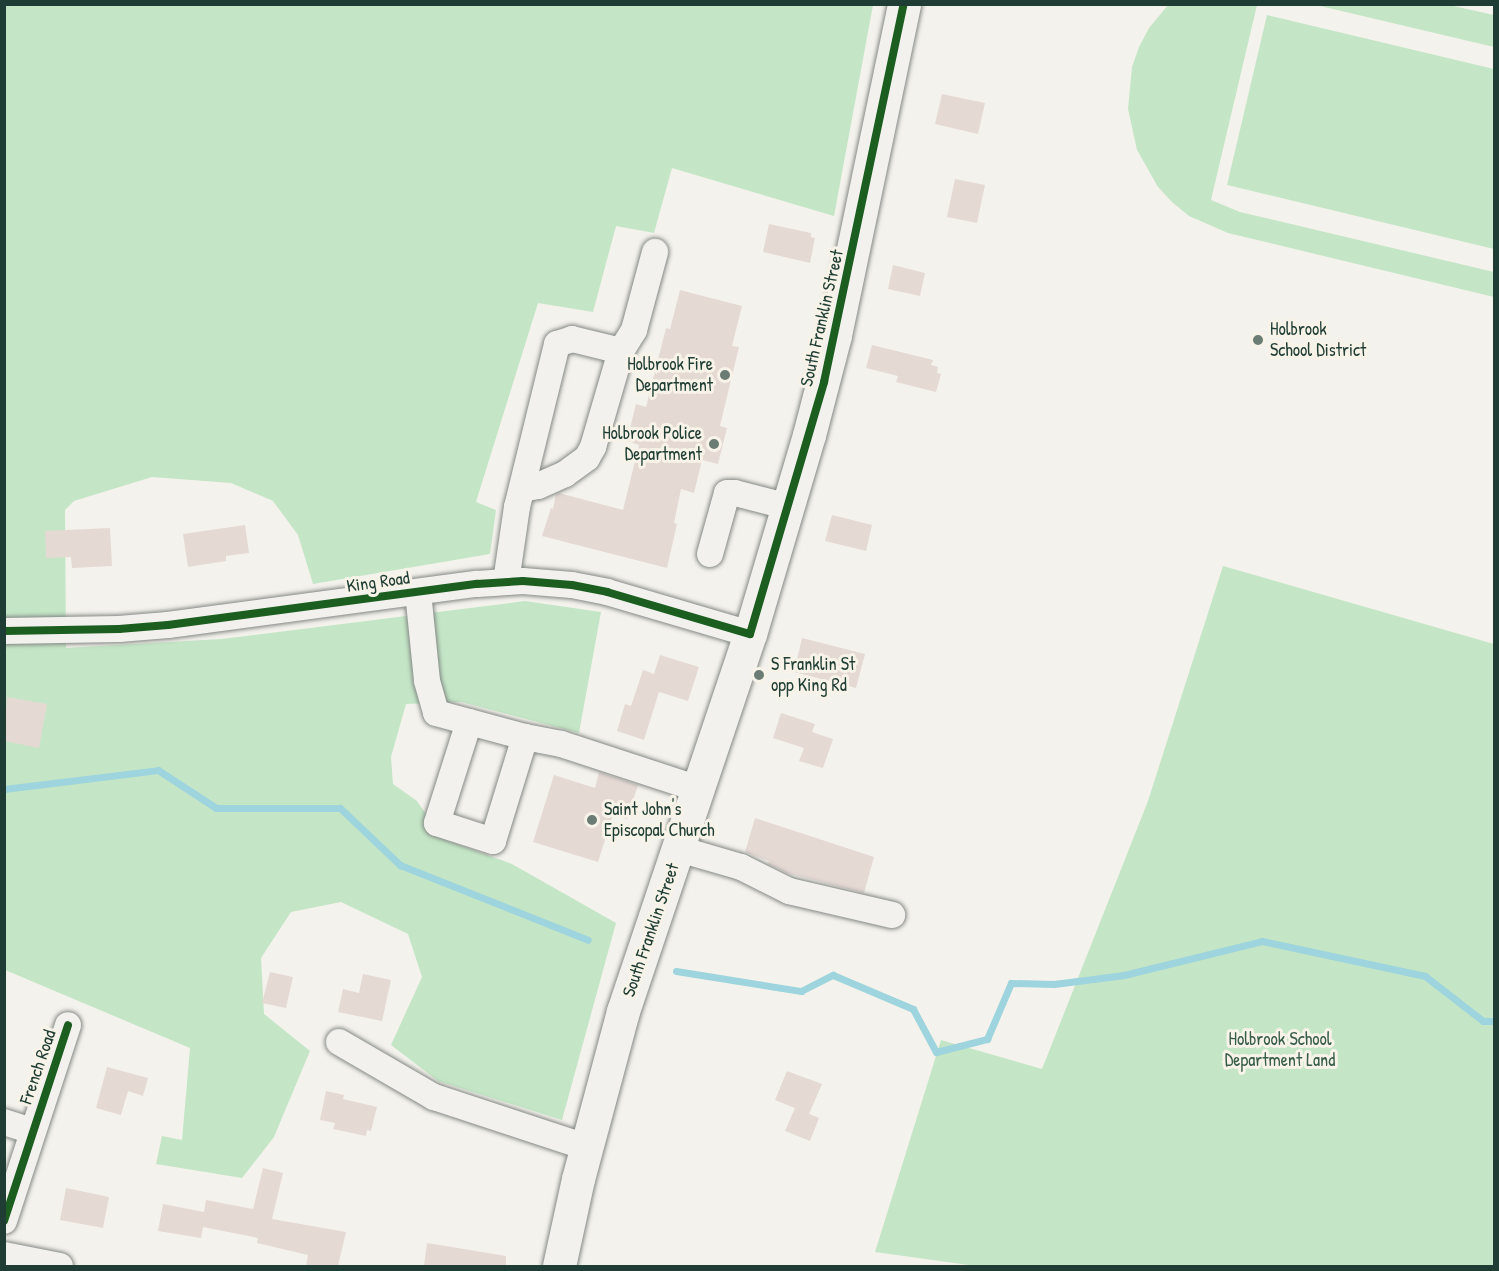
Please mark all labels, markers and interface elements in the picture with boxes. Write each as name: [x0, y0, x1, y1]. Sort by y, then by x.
street label: South Franklin Street: [796, 247, 848, 389]
place label: Holbrook School District: [1270, 319, 1366, 362]
marker: Holbrook School District: [1251, 333, 1265, 347]
place label: Holbrook Fire Department: [627, 354, 713, 397]
marker: Holbrook Fire Department: [718, 368, 732, 382]
place label: Holbrook Police Department: [602, 423, 702, 466]
marker: Holbrook Police Department: [707, 437, 721, 451]
street label: King Road: [345, 567, 411, 597]
place label: S Franklin St opp King Rd: [771, 654, 855, 696]
marker: S Franklin St opp King Rd: [752, 668, 766, 682]
place label: Saint John's Episcopal Church: [604, 799, 715, 842]
marker: Saint John's Episcopal Church: [585, 813, 599, 827]
street label: South Franklin Street: [618, 860, 684, 1000]
street label: French Road: [15, 1027, 61, 1107]
park label: Holbrook School Department Land: [1225, 1029, 1335, 1072]

